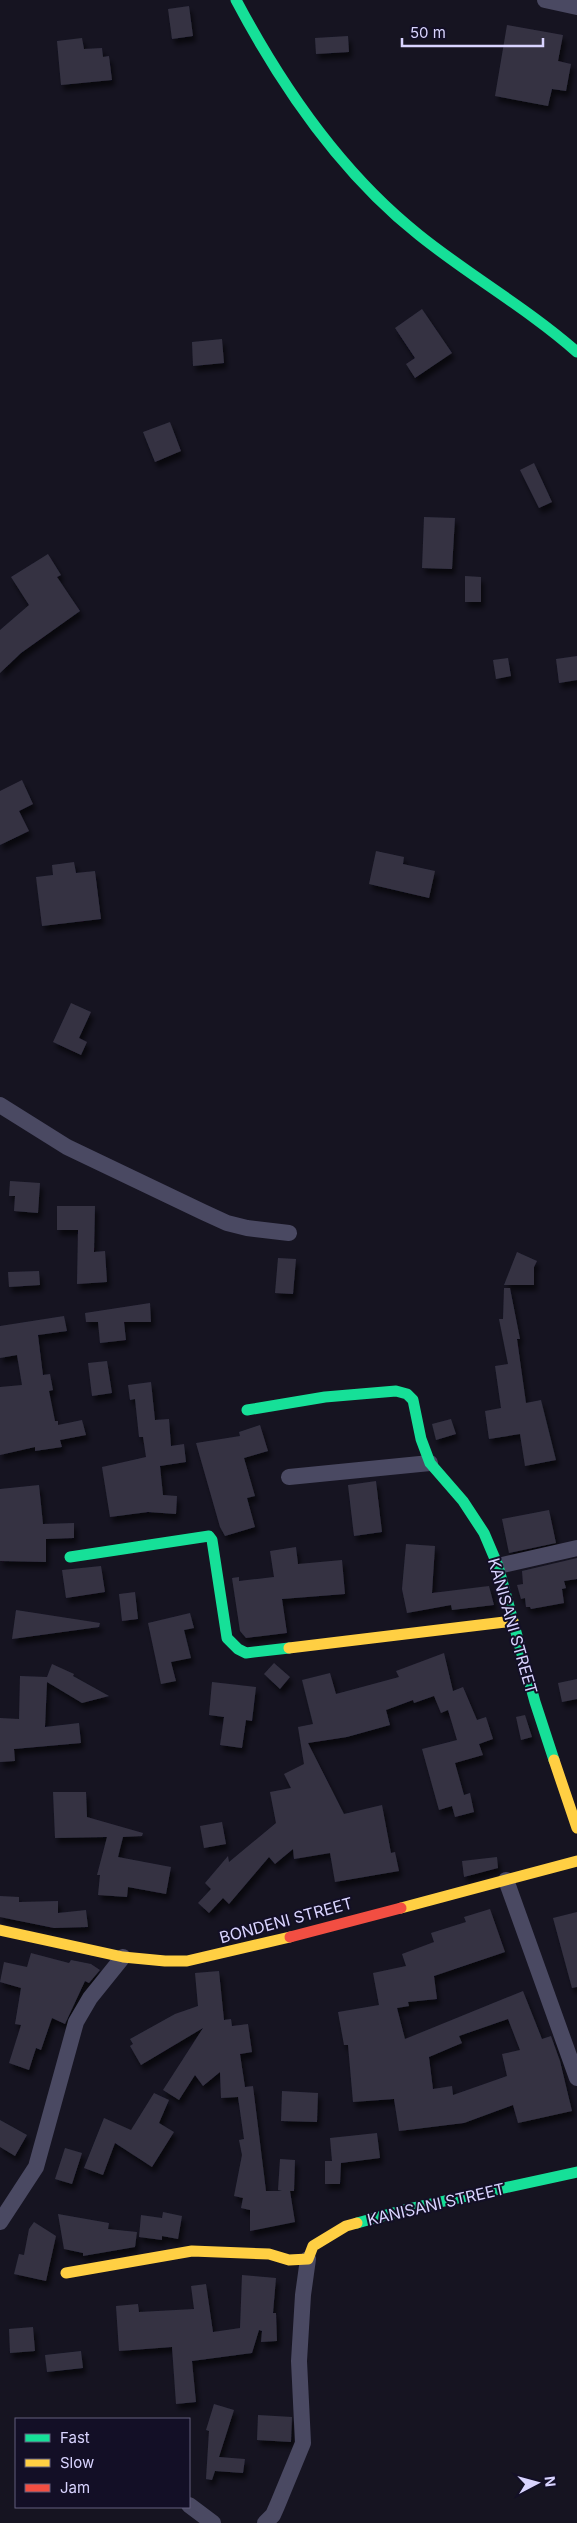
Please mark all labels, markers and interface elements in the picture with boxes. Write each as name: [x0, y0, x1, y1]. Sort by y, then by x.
scale bar: [402, 15, 543, 47]
text: 50 m: [410, 23, 446, 42]
street label: KANISANI STREET: [484, 1556, 542, 1696]
street label: BONDENI STREET: [217, 1893, 355, 1947]
street label: KANISANI STREET: [365, 2178, 507, 2230]
legend: [15, 2418, 190, 2508]
text: Fast: [60, 2428, 90, 2447]
text: Slow: [60, 2453, 94, 2472]
north arrow: [512, 2458, 562, 2508]
text: N: [541, 2475, 559, 2488]
text: Jam: [60, 2478, 90, 2497]

